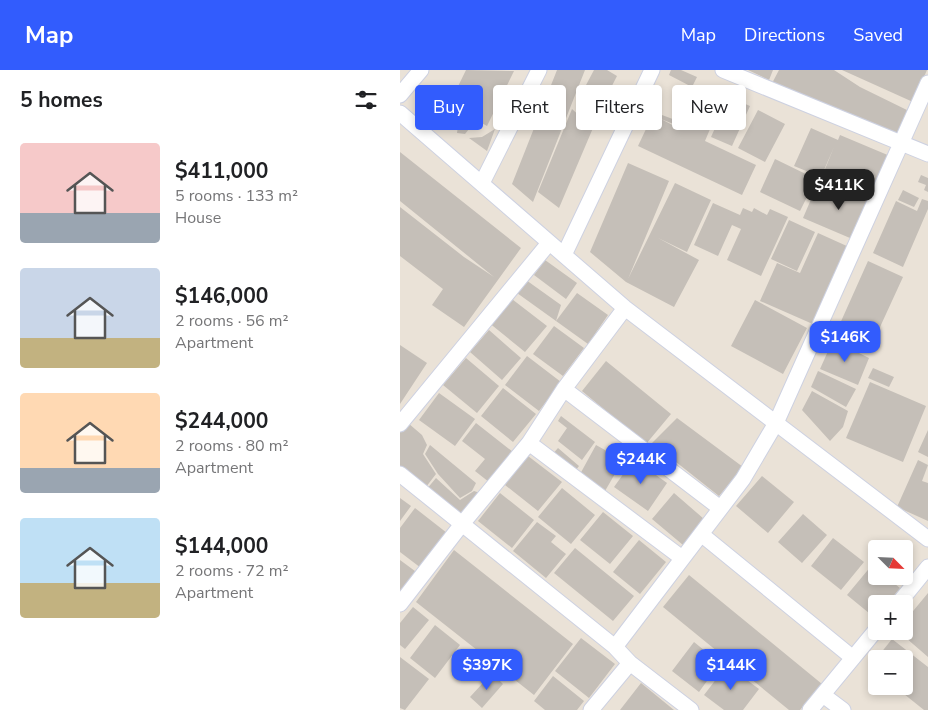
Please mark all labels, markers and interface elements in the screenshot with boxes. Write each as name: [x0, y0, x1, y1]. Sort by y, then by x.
text: Map: [25, 19, 73, 51]
text: Map: [681, 23, 716, 47]
text: Directions: [744, 23, 825, 47]
text: Saved: [853, 23, 903, 47]
chip: Buy: [415, 85, 483, 130]
chip: Rent: [493, 85, 566, 130]
chip: Filters: [576, 85, 662, 130]
chip: New: [672, 85, 746, 130]
text: 5 homes: [20, 86, 103, 114]
icon: filters: [352, 86, 380, 114]
text: $411,000: [175, 157, 268, 185]
icon: home: [60, 163, 120, 223]
pin: $411K: [804, 168, 874, 211]
text: $411K: [814, 174, 864, 196]
text: 5 rooms · 133 m²: [175, 185, 298, 207]
text: House: [175, 207, 221, 229]
text: $146,000: [175, 282, 268, 310]
icon: home: [60, 288, 120, 348]
text: 2 rooms · 56 m²: [175, 310, 288, 332]
pin: $146K: [810, 320, 880, 363]
text: $146K: [820, 326, 870, 348]
text: Apartment: [175, 332, 253, 354]
text: $244,000: [175, 407, 268, 435]
icon: home: [60, 413, 120, 473]
text: 2 rooms · 80 m²: [175, 435, 288, 457]
pin: $244K: [606, 442, 676, 485]
text: $244K: [616, 448, 666, 470]
text: Apartment: [175, 457, 253, 479]
text: $144,000: [175, 532, 268, 560]
icon: home: [60, 538, 120, 598]
north arrow: [868, 540, 912, 585]
map controls: [868, 540, 913, 695]
text: 2 rooms · 72 m²: [175, 560, 288, 582]
text: Apartment: [175, 582, 253, 604]
button: +: [868, 595, 913, 640]
pin: $397K: [452, 648, 522, 691]
pin: $144K: [696, 648, 766, 691]
button: −: [868, 650, 913, 695]
text: $397K: [462, 654, 512, 676]
text: $144K: [706, 654, 756, 676]

